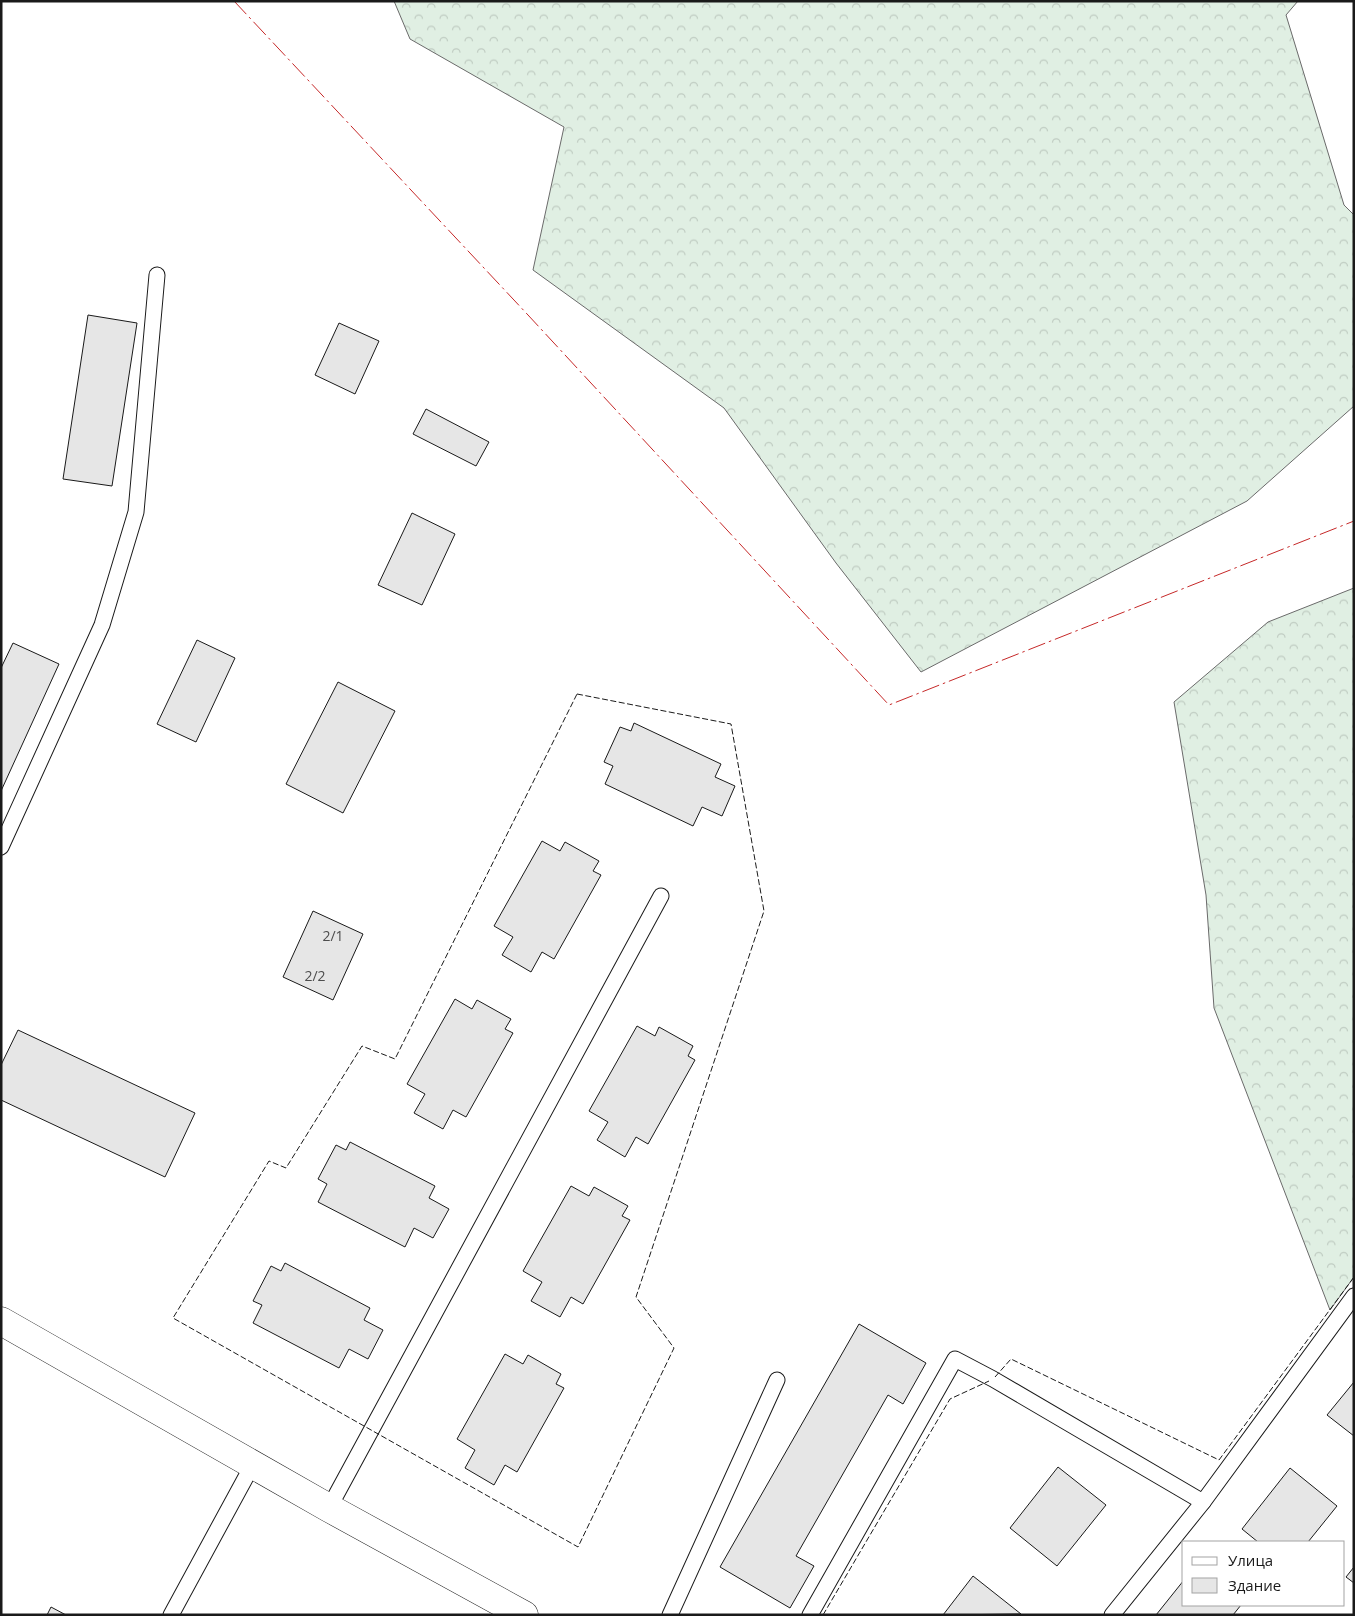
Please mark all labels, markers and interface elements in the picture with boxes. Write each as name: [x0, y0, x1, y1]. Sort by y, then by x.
house number: 2/1: [322, 926, 344, 945]
house number: 2/2: [304, 966, 326, 985]
legend: [1182, 1541, 1345, 1606]
text: Улица: [1228, 1550, 1273, 1570]
text: Здание: [1228, 1575, 1281, 1595]

